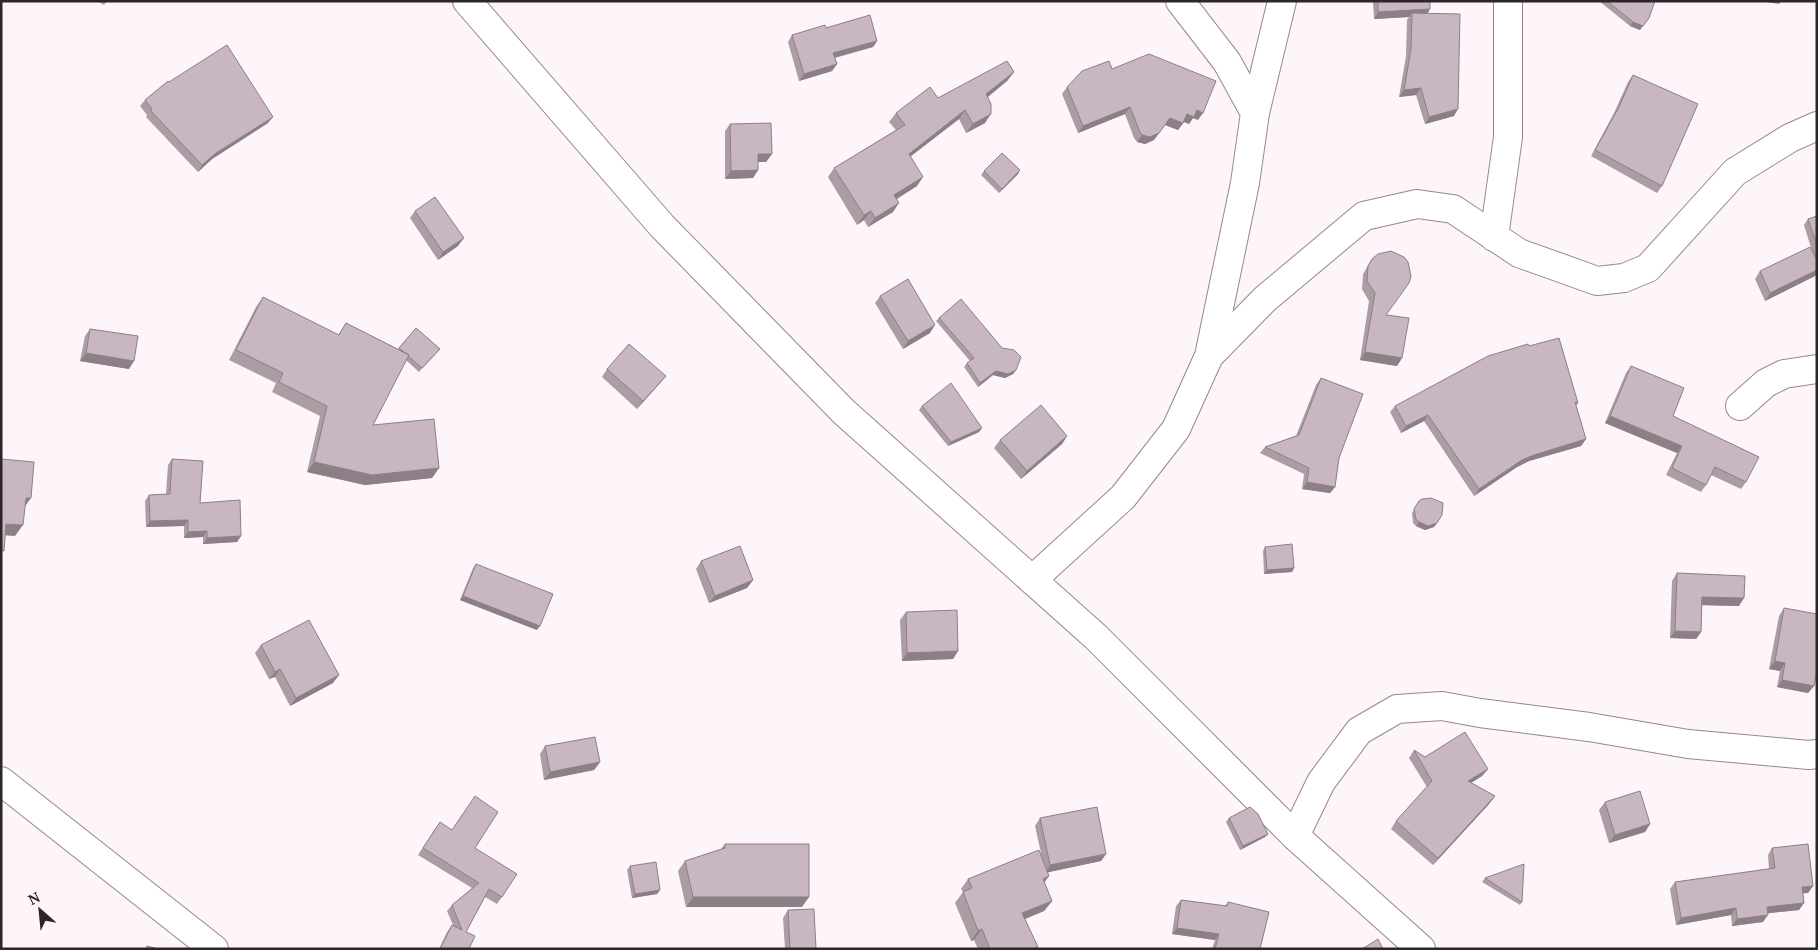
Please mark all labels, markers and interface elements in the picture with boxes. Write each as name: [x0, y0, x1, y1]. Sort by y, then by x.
north arrow: [15, 885, 65, 935]
text: N: [25, 887, 43, 909]

